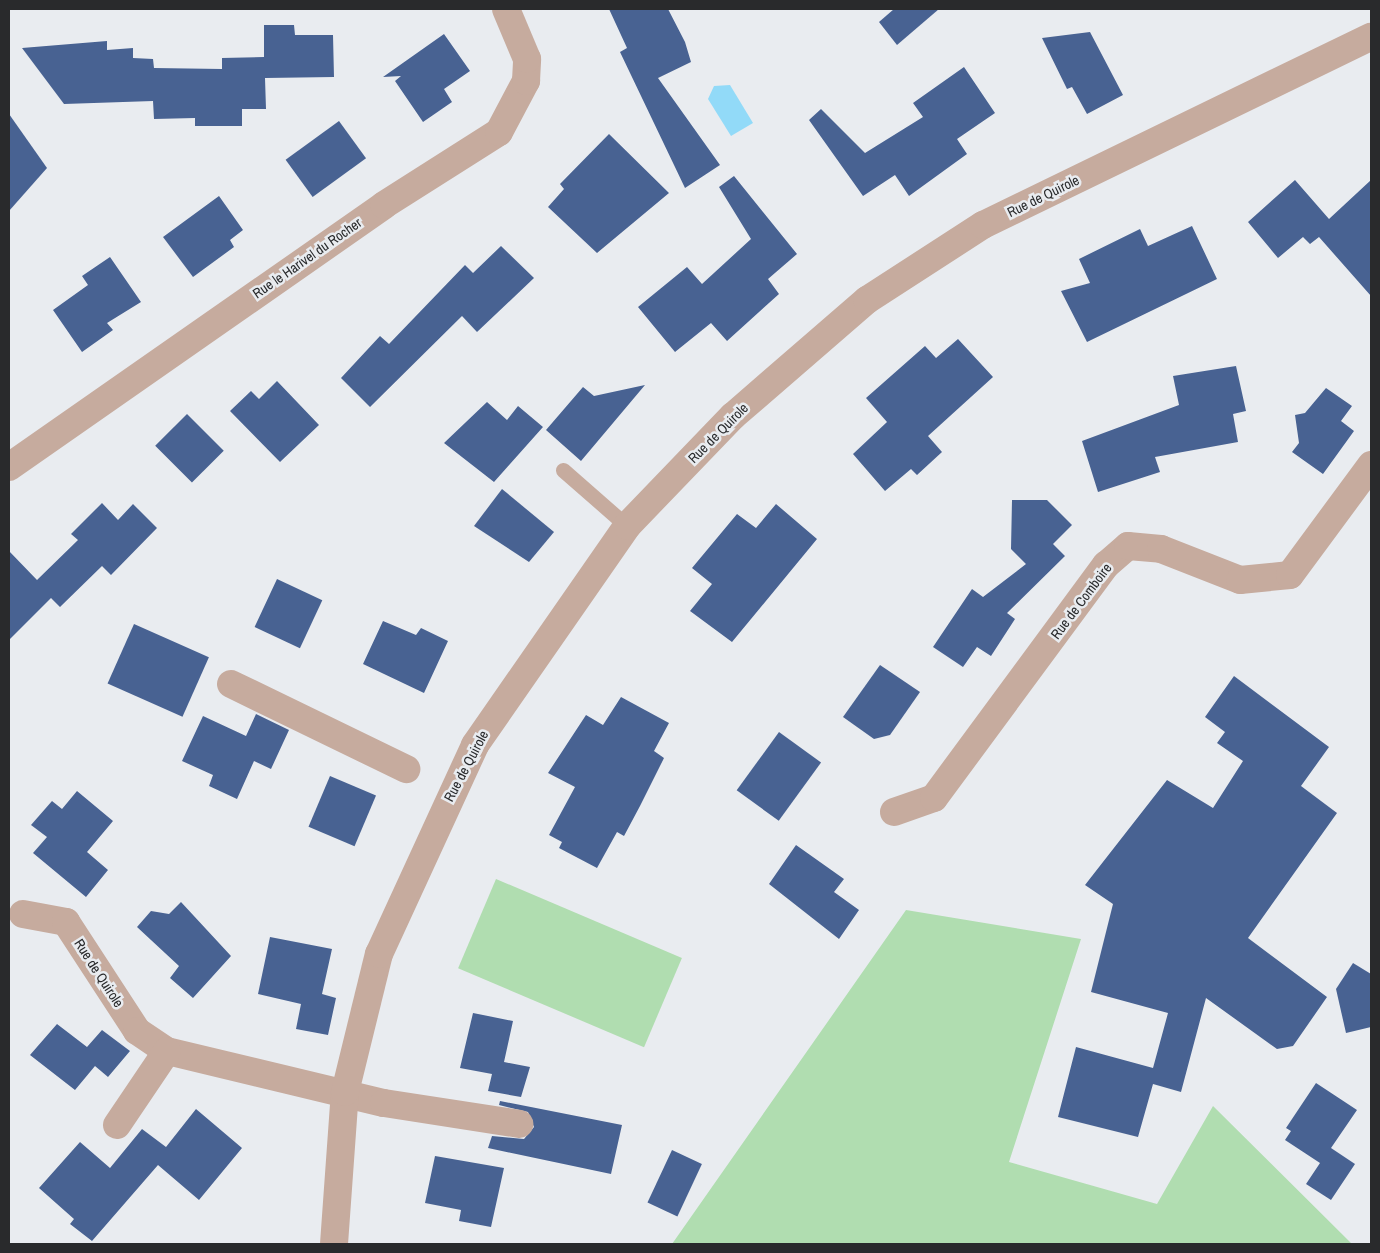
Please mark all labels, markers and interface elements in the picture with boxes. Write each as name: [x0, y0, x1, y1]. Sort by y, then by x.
street label: Rue de Quirole: [1004, 171, 1082, 221]
street label: Rue le Harivel du Rocher: [249, 214, 365, 302]
street label: Rue de Quirole: [685, 400, 751, 466]
street label: Rue de Comboire: [1047, 560, 1115, 642]
street label: Rue de Quirole: [440, 728, 492, 804]
street label: Rue de Quirole: [71, 936, 127, 1010]

